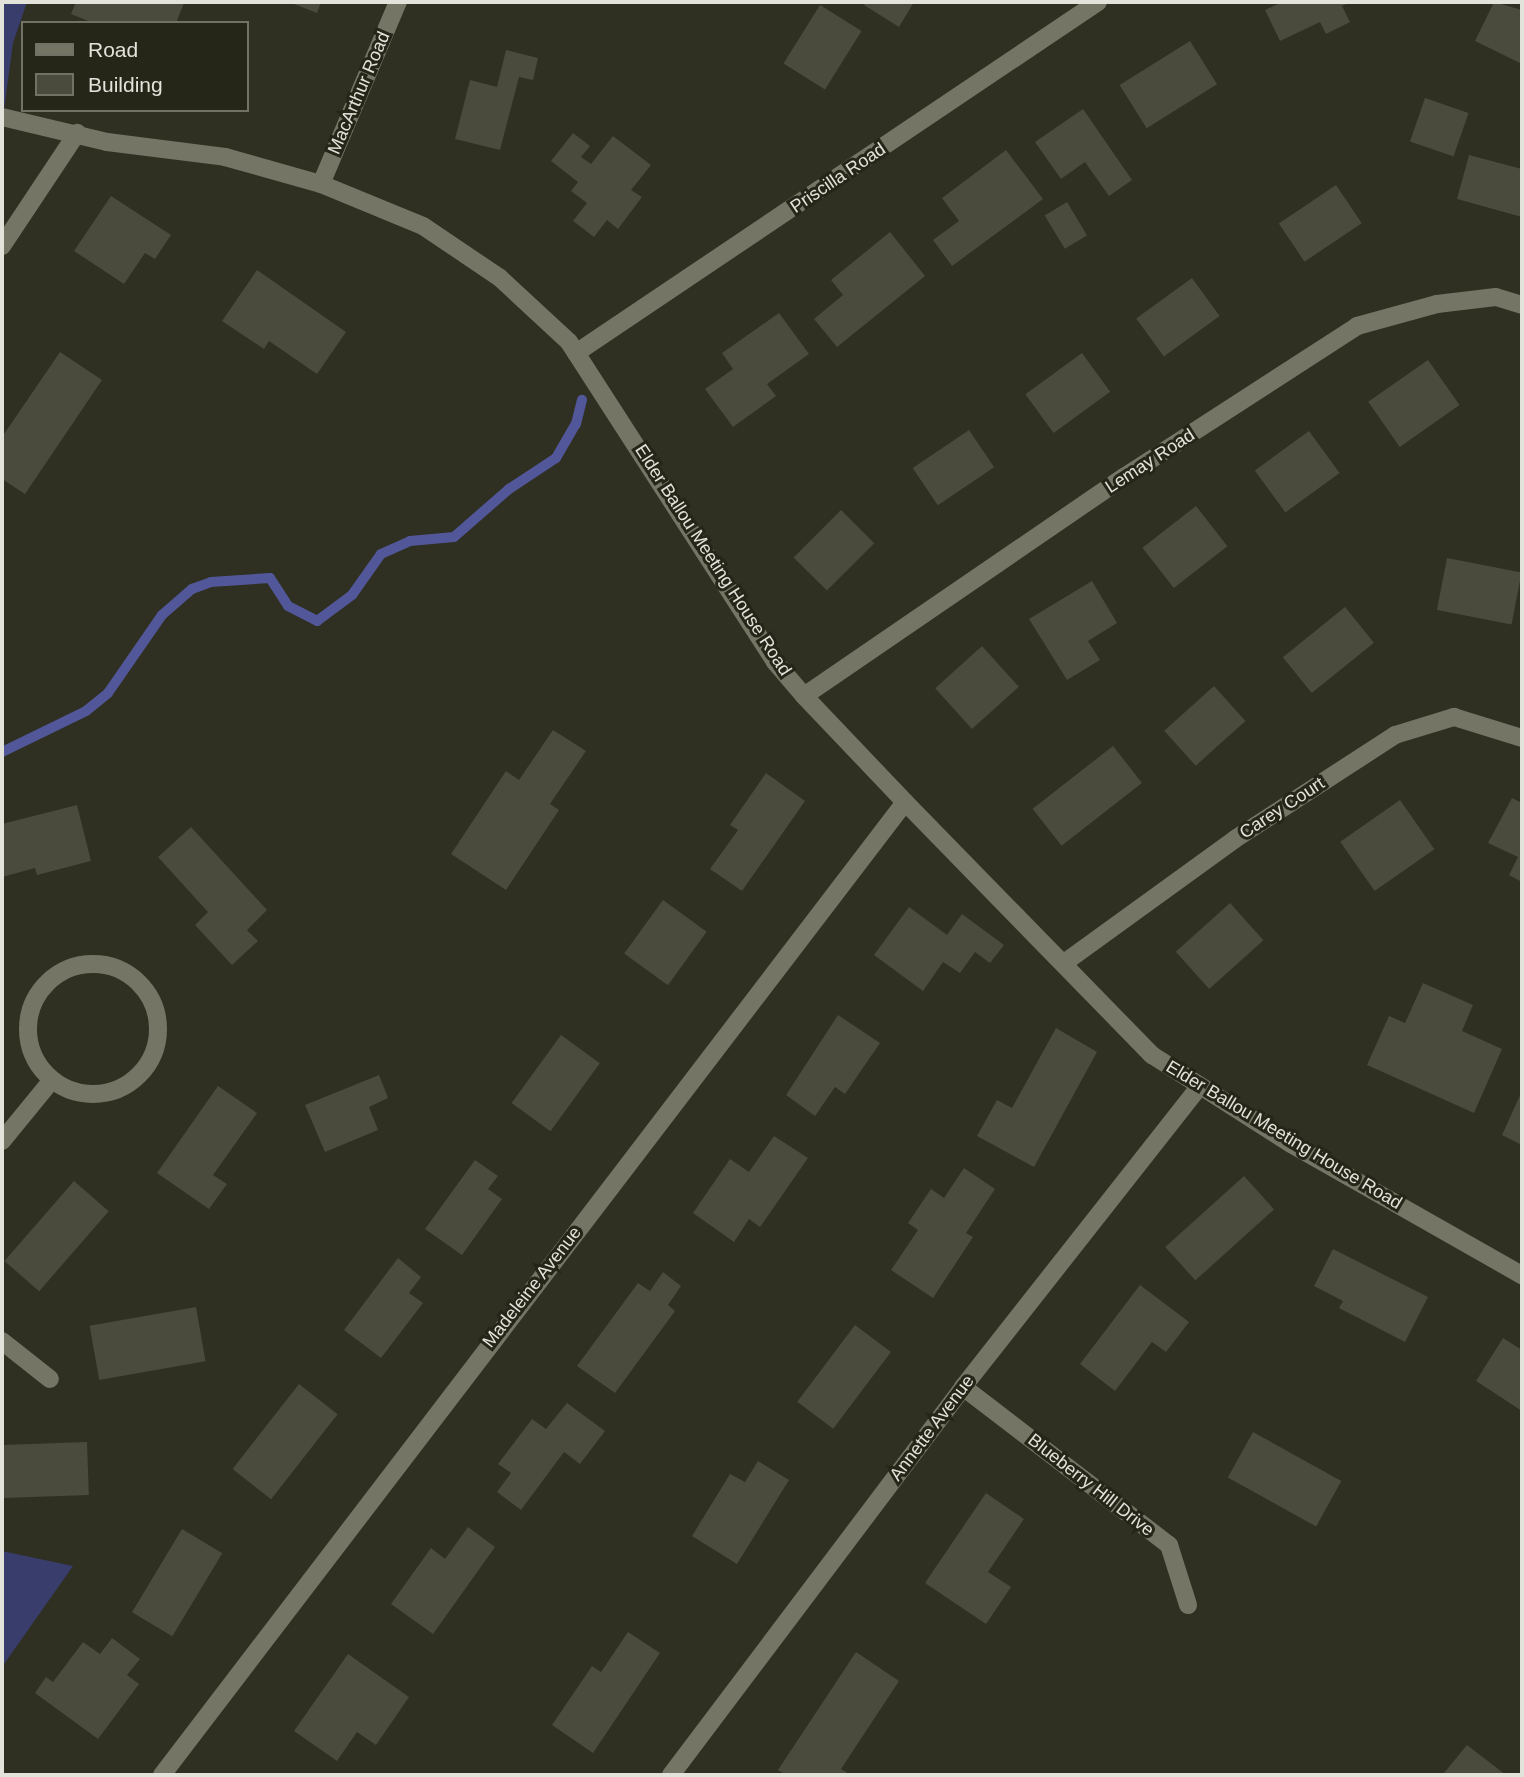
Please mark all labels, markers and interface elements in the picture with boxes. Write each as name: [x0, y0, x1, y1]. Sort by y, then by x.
legend: [21, 21, 248, 112]
street label: MacArthur Road: [323, 28, 395, 158]
text: Road: [88, 38, 138, 61]
text: Building: [88, 73, 163, 96]
street label: Priscilla Road: [786, 138, 890, 218]
street label: Lemay Road: [1101, 424, 1199, 498]
street label: Elder Ballou Meeting House Road: [630, 440, 796, 680]
street label: Carey Court: [1235, 773, 1329, 843]
street label: Elder Ballou Meeting House Road: [1162, 1056, 1406, 1214]
street label: Madeleine Avenue: [478, 1222, 586, 1352]
street label: Annette Avenue: [885, 1370, 979, 1486]
street label: Blueberry Hill Drive: [1024, 1429, 1158, 1541]

